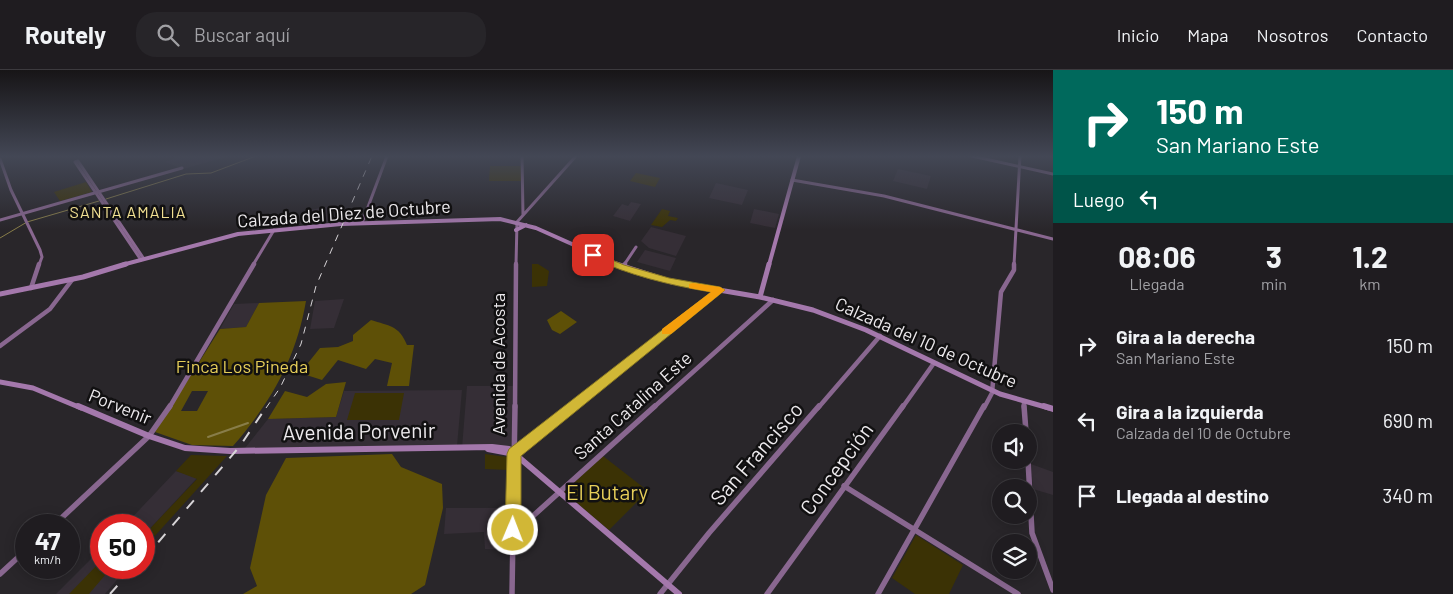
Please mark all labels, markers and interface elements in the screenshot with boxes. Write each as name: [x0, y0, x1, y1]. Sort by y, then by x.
search box: [136, 12, 486, 57]
text: Routely: [25, 20, 106, 49]
icon: search: [154, 21, 182, 49]
text: Buscar aquí: [194, 23, 290, 46]
text: Inicio: [1117, 24, 1159, 46]
text: Mapa: [1187, 24, 1229, 46]
text: Nosotros: [1257, 24, 1328, 46]
text: Contacto: [1356, 24, 1428, 46]
text: 150 m: [1156, 89, 1243, 131]
icon: right: [1073, 90, 1138, 155]
text: San Mariano Este: [1156, 131, 1320, 157]
icon: left: [1135, 185, 1163, 213]
text: Luego: [1073, 188, 1125, 211]
street label: Calzada del Diez de Octubre: [237, 195, 451, 231]
district label: SANTA AMALIA: [70, 202, 186, 221]
pin: [572, 234, 614, 276]
text: 08:06: [1118, 238, 1196, 274]
text: 3: [1266, 238, 1282, 274]
text: 1.2: [1352, 238, 1388, 274]
icon: arrive: [579, 241, 607, 269]
text: Llegada: [1130, 274, 1184, 293]
text: min: [1261, 274, 1287, 293]
text: km: [1359, 274, 1381, 293]
street label: Calzada del 10 de Octubre: [832, 292, 1021, 392]
street label: Avenida de Acosta: [487, 293, 509, 435]
text: Gira a la derecha: [1116, 325, 1255, 348]
icon: right: [1073, 332, 1101, 360]
text: 150 m: [1386, 334, 1433, 357]
street label: Santa Catalina Este: [569, 347, 696, 464]
text: San Mariano Este: [1116, 348, 1235, 367]
park label: Finca Los Pineda: [176, 355, 308, 377]
street label: Porvenir: [86, 384, 155, 429]
street label: San Francisco: [704, 396, 807, 510]
text: Gira a la izquierda: [1116, 400, 1264, 423]
icon: left: [1073, 407, 1101, 435]
text: 690 m: [1383, 409, 1433, 432]
street label: Avenida Porvenir: [282, 417, 436, 444]
street label: Concepción: [794, 417, 878, 519]
text: Calzada del 10 de Octubre: [1116, 423, 1291, 442]
map controls: [992, 424, 1037, 579]
button: sound: [992, 424, 1037, 469]
park label: El Butary: [566, 479, 648, 504]
button: search: [992, 479, 1037, 524]
icon: arrive: [1073, 482, 1101, 510]
text: Llegada al destino: [1116, 484, 1269, 507]
text: 340 m: [1382, 484, 1433, 507]
position arrow: [486, 503, 538, 555]
speed limit sign: 50: [90, 514, 155, 579]
text: 47: [35, 525, 60, 555]
button: layers: [992, 534, 1037, 579]
text: km/h: [34, 552, 61, 566]

